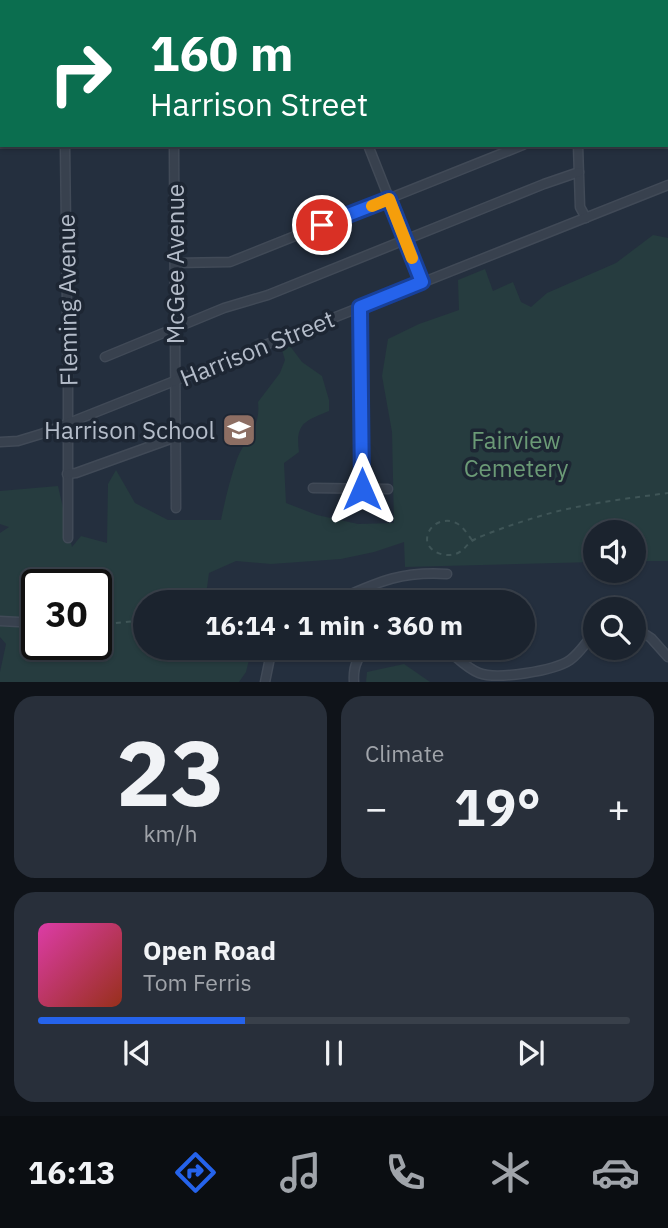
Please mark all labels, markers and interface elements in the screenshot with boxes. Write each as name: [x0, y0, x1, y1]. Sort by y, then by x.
text: 160 m: [150, 21, 294, 84]
icon: right: [35, 28, 126, 119]
text: Harrison Street: [150, 83, 368, 125]
street label: McGee Avenue: [159, 184, 191, 344]
pin: [292, 195, 352, 255]
icon: arrive: [303, 206, 341, 244]
street label: Fleming Avenue: [49, 214, 85, 386]
street label: Harrison Street: [175, 303, 339, 393]
school or university icon: Harrison School: [220, 411, 258, 449]
place label: Harrison School: [44, 414, 215, 446]
park label: Fairview Cemetery: [464, 424, 568, 484]
position arrow: [325, 452, 399, 526]
map controls: [583, 520, 646, 660]
button: sound: [583, 520, 646, 583]
speed limit sign: 30: [21, 569, 112, 660]
button: search: [583, 597, 646, 660]
text: 16:14 · 1 min · 360 m: [205, 608, 463, 642]
text: 23: [116, 713, 225, 831]
text: Climate: [365, 738, 444, 768]
text: 19°: [454, 773, 541, 840]
text: −: [365, 783, 388, 832]
text: +: [607, 783, 630, 832]
text: km/h: [143, 818, 198, 848]
text: Open Road: [143, 933, 276, 967]
text: Tom Ferris: [143, 967, 252, 997]
icon: previous: [118, 1034, 156, 1072]
icon: pause: [315, 1034, 353, 1072]
icon: next: [512, 1034, 550, 1072]
icon: directions: [171, 1148, 220, 1197]
icon: music: [276, 1148, 325, 1197]
icon: phone: [381, 1148, 430, 1197]
icon: climate: [486, 1148, 535, 1197]
icon: car: [591, 1148, 640, 1197]
text: 16:13: [28, 1151, 115, 1193]

